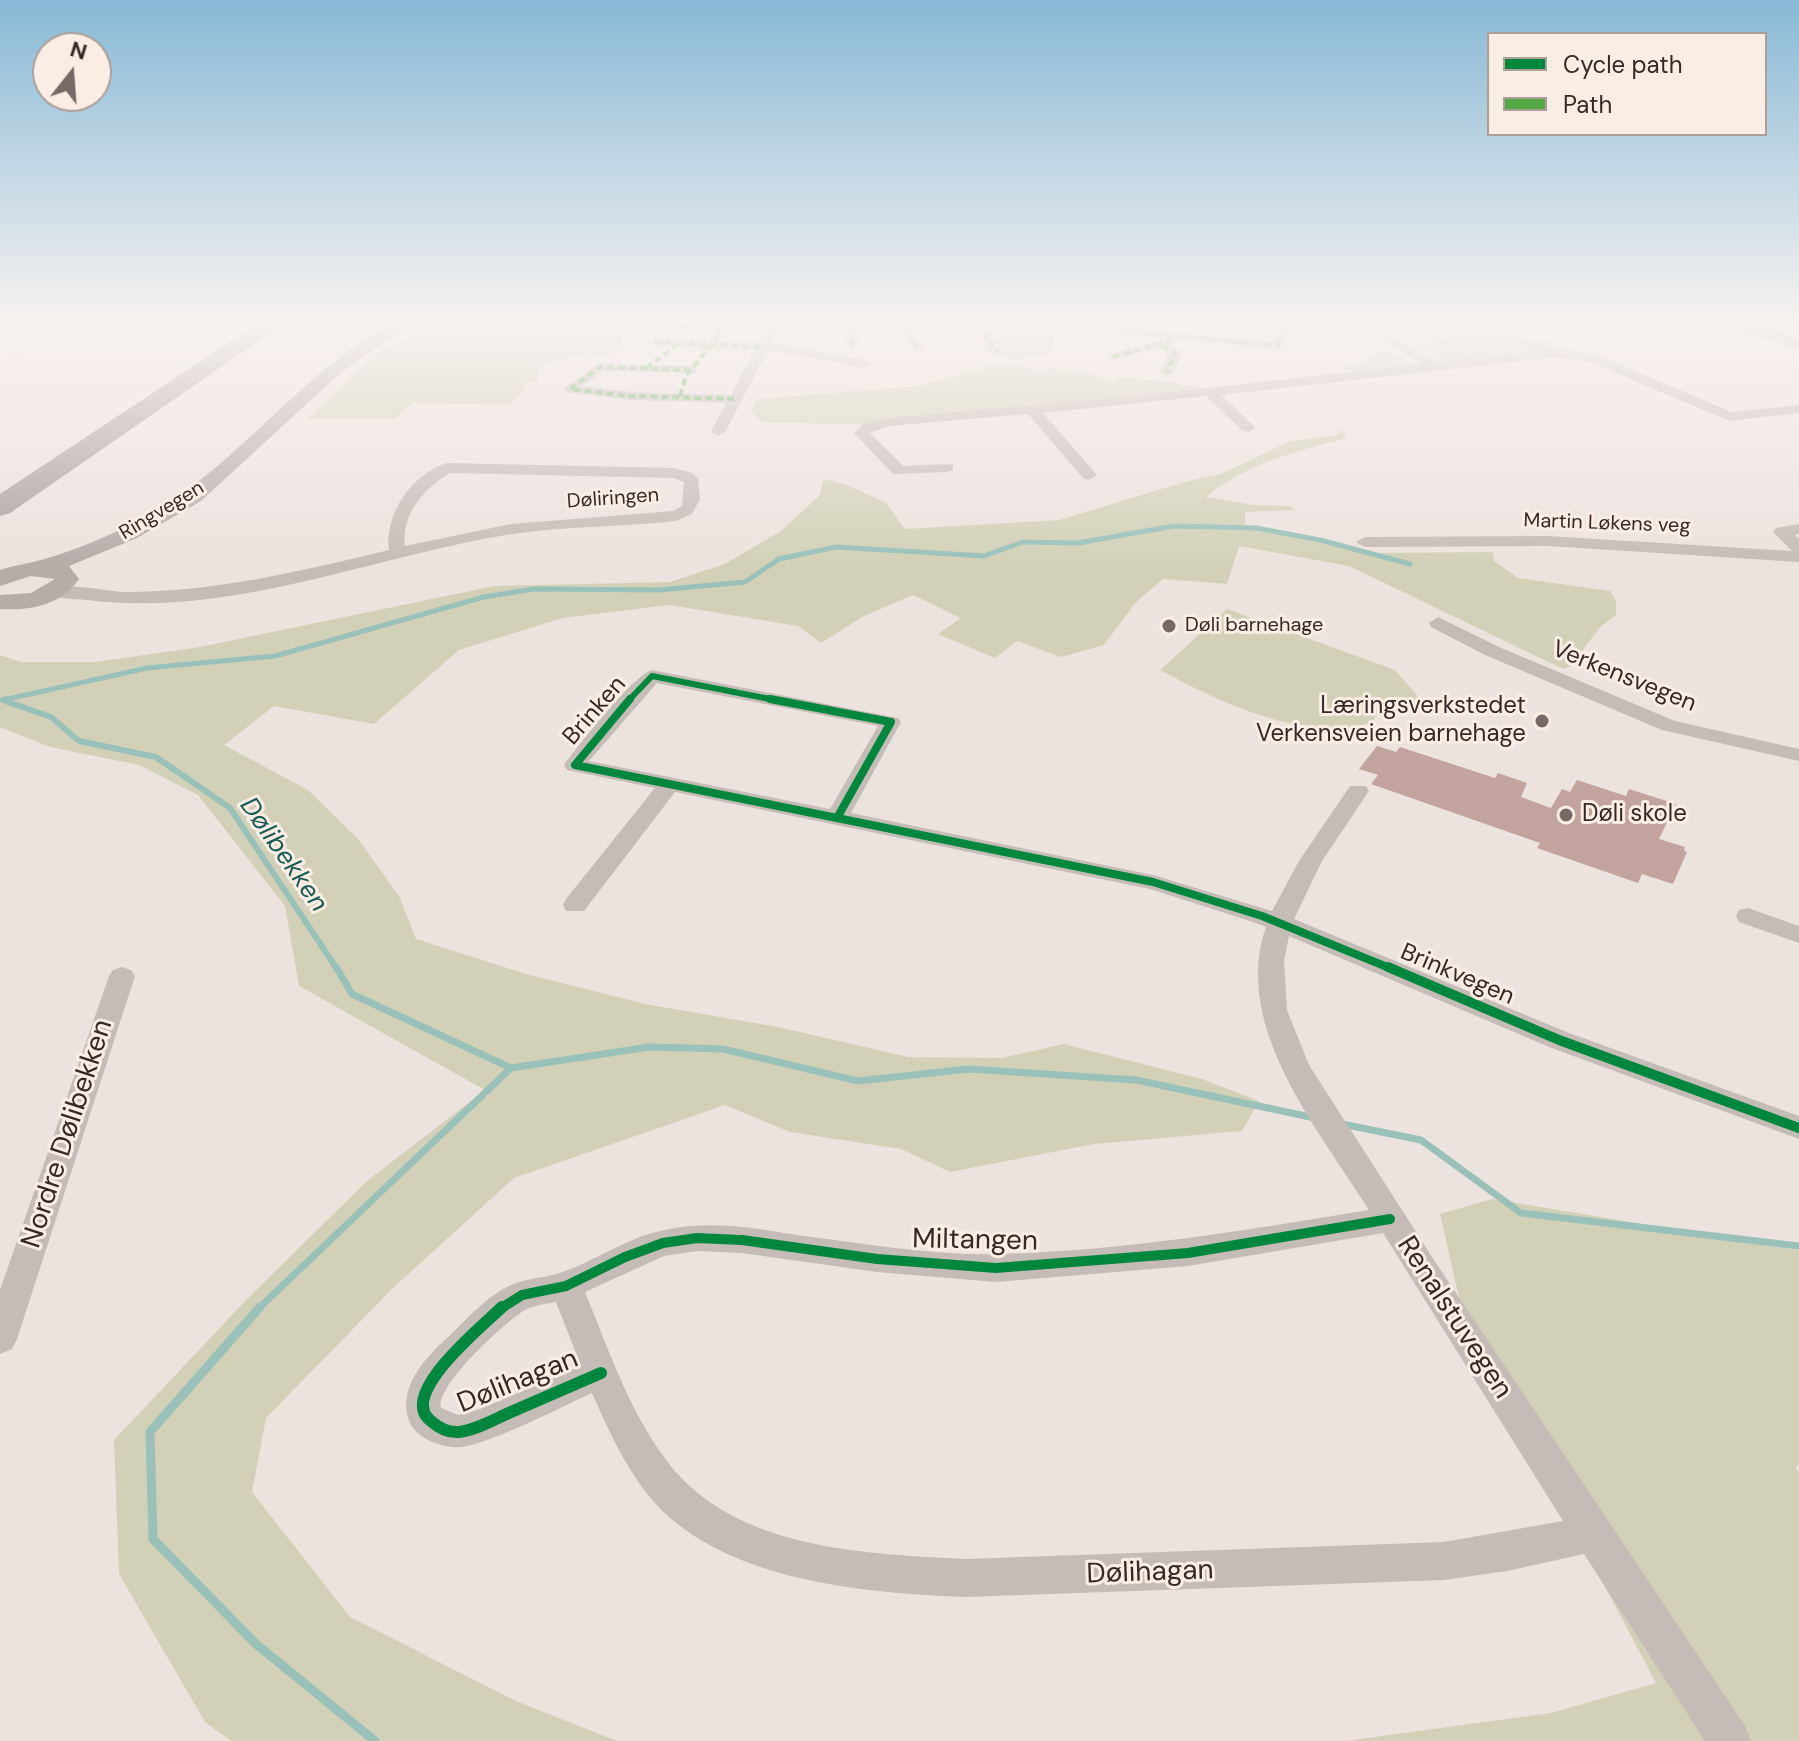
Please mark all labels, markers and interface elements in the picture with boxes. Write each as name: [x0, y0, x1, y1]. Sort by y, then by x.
north arrow: [32, 32, 112, 112]
legend: [1487, 32, 1767, 136]
text: N: [67, 34, 90, 67]
text: Cycle path: [1563, 49, 1682, 80]
text: Path: [1563, 89, 1612, 120]
street label: Ringvegen: [115, 476, 209, 546]
street label: Døliringen: [566, 484, 660, 514]
street label: Martin Løkens veg: [1523, 509, 1691, 539]
place label: Døli barnehage: [1185, 614, 1323, 638]
marker: Døli barnehage: [1160, 617, 1178, 635]
street label: Verkensvegen: [1548, 635, 1700, 719]
street label: Brinken: [557, 671, 633, 751]
place label: Læringsverkstedet Verkensveien barnehage: [1256, 693, 1526, 749]
marker: Læringsverkstedet Verkensveien barnehage: [1533, 712, 1551, 730]
water label: Dølibekken: [232, 792, 334, 918]
place label: Døli skole: [1582, 801, 1687, 829]
marker: Døli skole: [1557, 806, 1575, 824]
street label: Brinkvegen: [1396, 938, 1518, 1012]
street label: Nordre Dølibekken: [15, 1016, 121, 1252]
street label: Miltangen: [912, 1223, 1038, 1259]
street label: Renalstuvegen: [1389, 1231, 1519, 1405]
street label: Dølihagan: [453, 1343, 583, 1421]
street label: Dølihagan: [1086, 1554, 1214, 1592]

